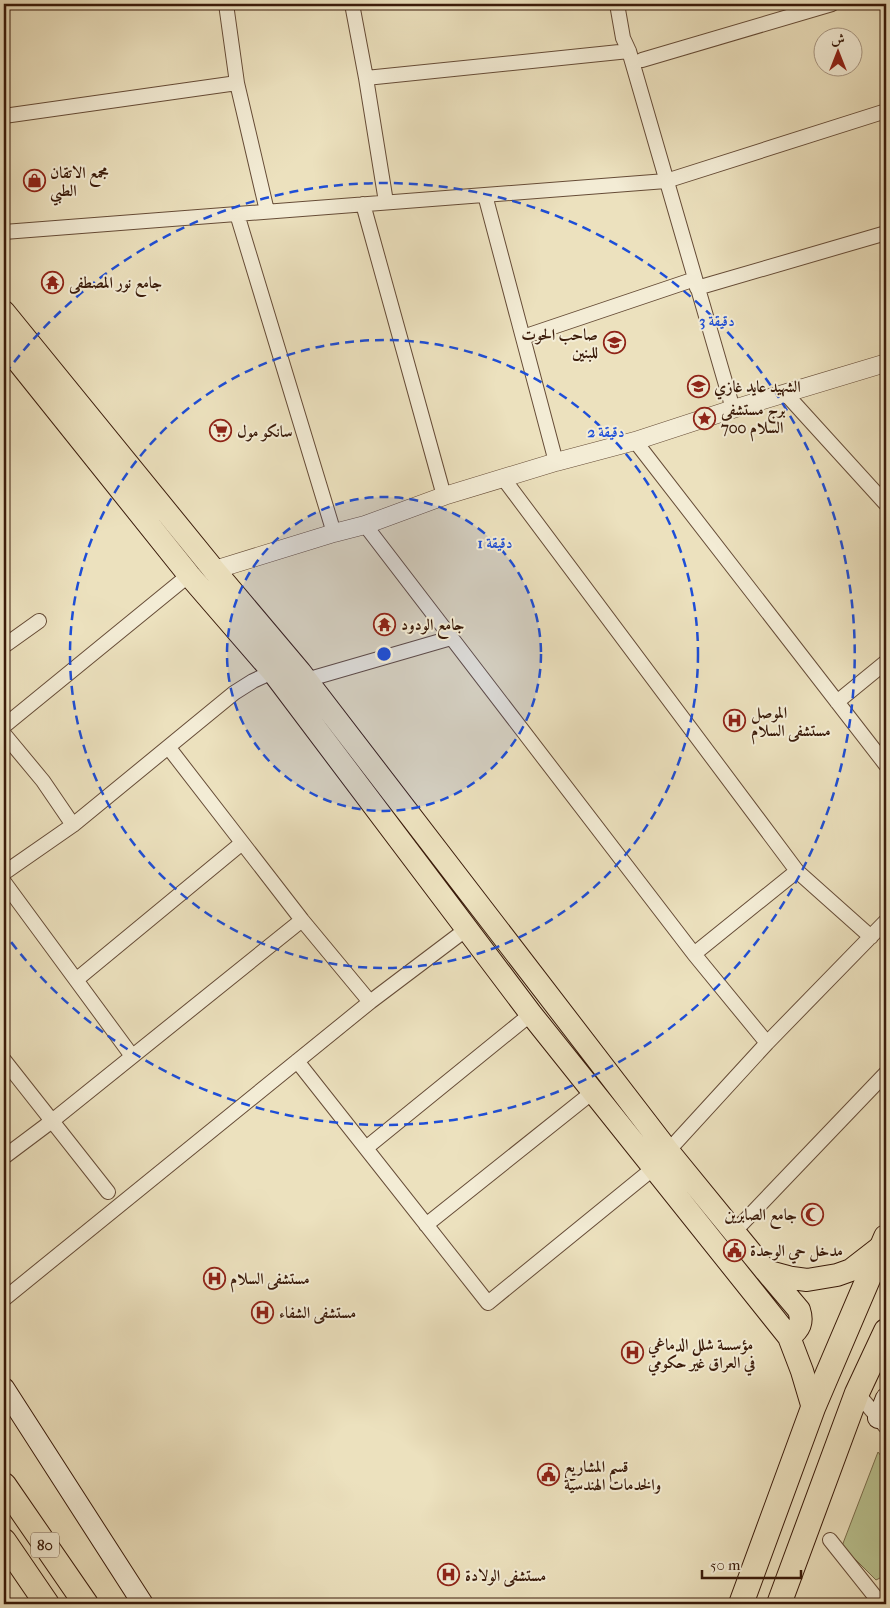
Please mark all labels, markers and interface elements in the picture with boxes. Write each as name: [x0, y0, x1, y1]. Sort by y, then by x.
north arrow: [812, 28, 862, 78]
text: ش: [831, 31, 845, 48]
place label: مجمع الاتقان الطبي: [50, 163, 109, 206]
shop icon: مجمع الاتقان الطبي: [22, 169, 46, 193]
temple icon: جامع نور المصطفى: [41, 270, 65, 294]
place label: جامع نور المصطفى: [68, 273, 163, 298]
text: 3 دقيقة: [699, 312, 735, 330]
place label: صاحب الحوت للبنين: [521, 325, 598, 362]
school or university icon: صاحب الحوت للبنين: [602, 331, 626, 355]
school or university icon: الشهيد عايد غازي: [686, 374, 710, 398]
place label: الشهيد عايد غازي: [714, 377, 801, 400]
place label: برج مستشفى السلام 700: [720, 400, 786, 442]
place icon: برج مستشفى السلام 700: [693, 406, 717, 430]
supermarket icon: سانكو مول: [209, 419, 233, 443]
place label: سانكو مول: [237, 422, 293, 442]
text: 2 دقيقة: [587, 423, 625, 441]
text: 1 دقيقة: [478, 534, 512, 552]
temple icon: جامع الودود: [373, 612, 397, 636]
place label: جامع الودود: [401, 615, 465, 640]
centre of rings: [375, 645, 393, 663]
place label: الموصل مستشفى السلام: [751, 703, 831, 745]
hospital icon: الموصل مستشفى السلام: [723, 709, 747, 733]
mosque icon: جامع الصابرين: [801, 1202, 825, 1226]
place label: جامع الصابرين: [724, 1205, 797, 1230]
public building icon: مدخل حي الوحدة: [722, 1238, 746, 1262]
place label: مدخل حي الوحدة: [750, 1241, 843, 1264]
hospital icon: مستشفى السلام: [202, 1266, 226, 1290]
place label: مستشفى السلام: [230, 1269, 310, 1293]
hospital icon: مستشفى الشفاء: [251, 1300, 275, 1324]
place label: مستشفى الشفاء: [279, 1303, 356, 1324]
place label: مؤسسة شلل الدماغي في العراق غير حكومي: [647, 1335, 756, 1376]
hospital icon: مؤسسة شلل الدماغي في العراق غير حكومي: [620, 1341, 644, 1365]
place label: قسم المشاريع والخدمات الهندسية: [564, 1457, 661, 1494]
public building icon: قسم المشاريع والخدمات الهندسية: [536, 1463, 560, 1487]
road number: 80: [31, 1532, 59, 1558]
scale bar: [702, 1548, 801, 1580]
text: 50 m: [710, 1556, 741, 1574]
hospital icon: مستشفى الولادة: [437, 1563, 461, 1587]
place label: مستشفى الولادة: [465, 1566, 546, 1587]

